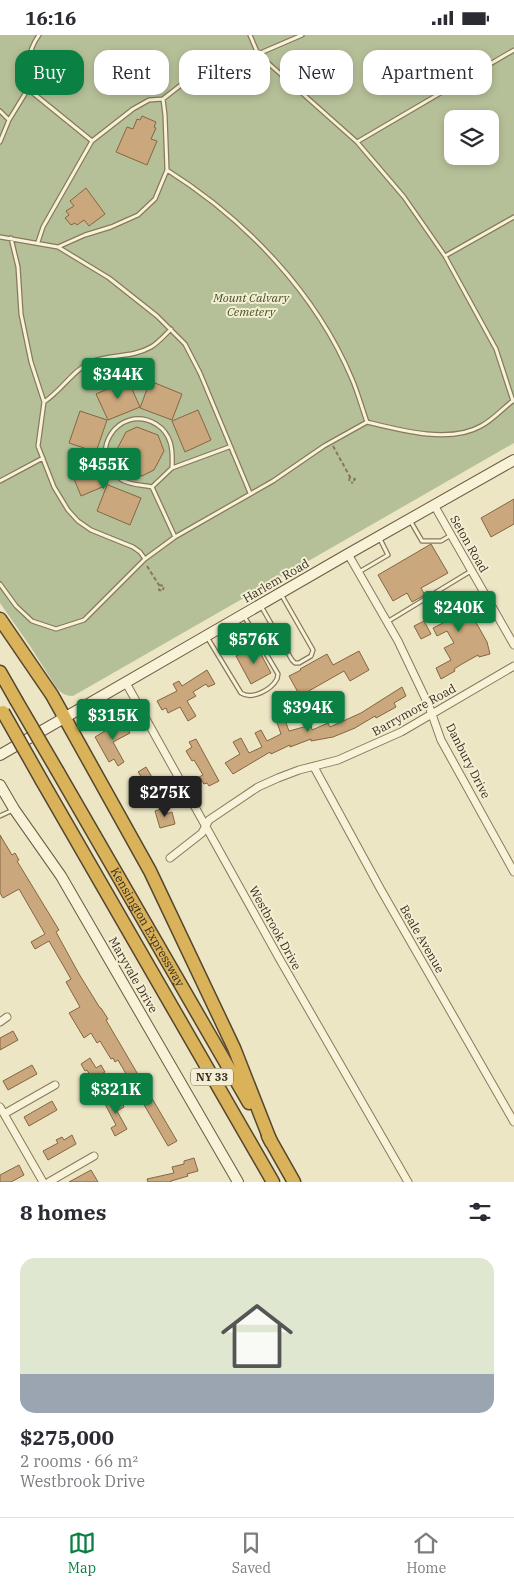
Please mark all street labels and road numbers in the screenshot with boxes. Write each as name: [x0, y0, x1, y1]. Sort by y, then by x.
street label: Seton Road: [447, 512, 492, 575]
street label: Harlem Road: [240, 556, 312, 606]
street label: Barrymore Road: [369, 680, 458, 739]
street label: Danbury Drive: [443, 721, 494, 801]
street label: Kensington Expressway: [108, 865, 188, 989]
street label: Westbrook Drive: [246, 883, 305, 972]
street label: Beale Avenue: [397, 902, 448, 975]
street label: Maryvale Drive: [106, 934, 161, 1015]
road number: NY 33: [191, 1069, 233, 1085]

